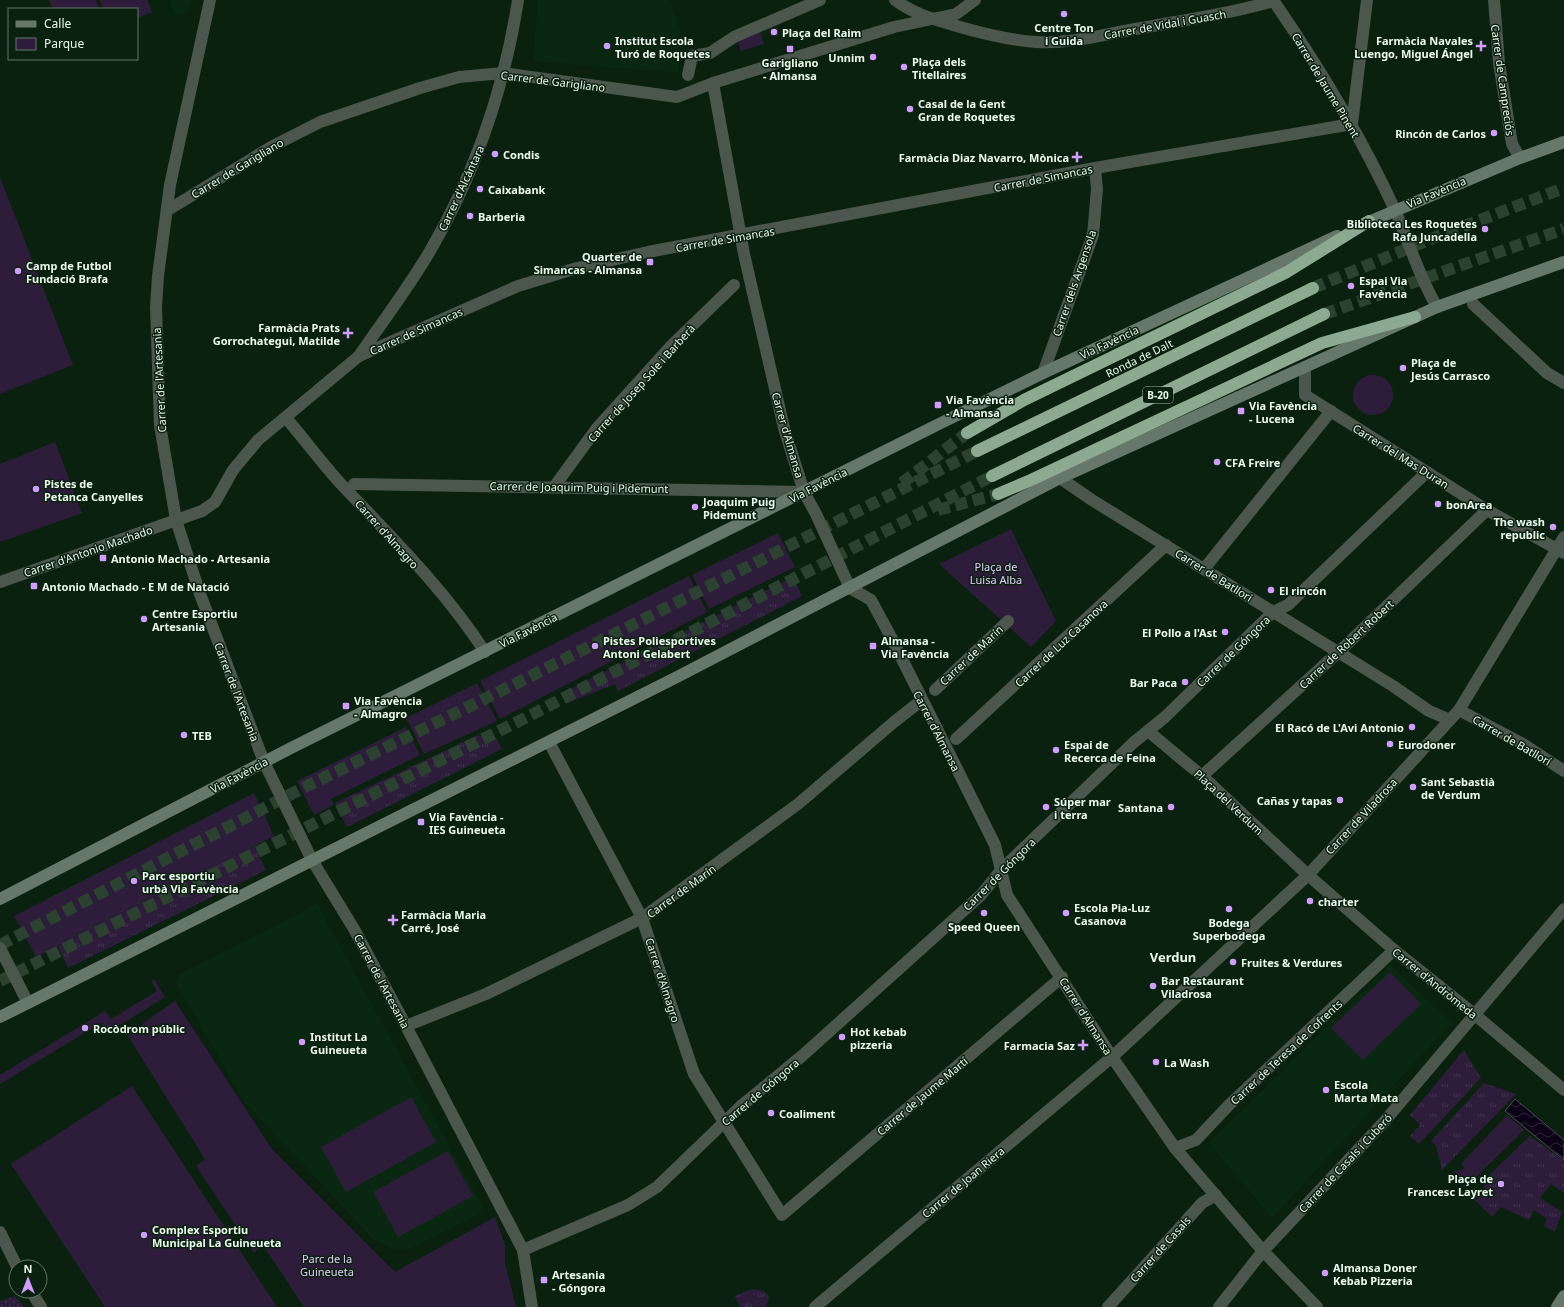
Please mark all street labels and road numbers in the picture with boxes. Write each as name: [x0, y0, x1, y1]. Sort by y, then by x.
street label: Carrer de Vidal i Guasch: [1103, 6, 1227, 42]
street label: Carrer de Campreciós: [1488, 23, 1518, 137]
street label: Carrer de Jaume Pinent: [1289, 30, 1363, 140]
street label: Carrer de Garigliano: [500, 67, 606, 95]
street label: Carrer de Garigliano: [188, 134, 286, 201]
street label: Carrer d'Alcántara: [435, 143, 487, 233]
street label: Carrer de Simancas: [992, 161, 1094, 195]
street label: Via Favència: [1404, 173, 1468, 211]
street label: Carrer de Simancas: [674, 223, 776, 255]
street label: Carrer dels Argensola: [1049, 228, 1099, 338]
street label: Carrer de Simancas: [367, 304, 465, 358]
street label: Carrer de Josep Sole i Barberà: [584, 321, 698, 445]
street label: Via Favència: [1077, 322, 1141, 362]
street label: Carrer de l'Artesania: [149, 327, 169, 433]
street label: Ronda de Dalt: [1103, 335, 1175, 381]
road number: B-20: [1143, 387, 1173, 403]
street label: Carrer d'Almansa: [769, 390, 807, 480]
street label: Carrer del Mas Duran: [1350, 420, 1452, 492]
street label: Via Favència: [786, 464, 850, 506]
street label: Carrer de Joaquim Puig i Pidemunt: [490, 478, 669, 496]
street label: Carrer d'Almagro: [352, 496, 422, 572]
street label: Carrer d'Antonio Machado: [21, 522, 155, 580]
street label: Carrer de Batllori: [1173, 545, 1255, 605]
street label: Carrer de Luz Casanova: [1011, 596, 1111, 690]
street label: Carrer de Robert Robert: [1295, 596, 1397, 692]
street label: Via Favència: [496, 609, 560, 651]
street label: Carrer de Góngora: [1193, 612, 1273, 690]
street label: Carrer de Marín: [936, 622, 1006, 688]
street label: Carrer de l'Artesania: [211, 640, 263, 744]
street label: Carrer d'Almansa: [910, 688, 964, 774]
street label: Carrer de Batllorí: [1470, 711, 1555, 769]
street label: Via Favència: [208, 754, 270, 796]
street label: Plaça del Verdum: [1191, 766, 1267, 838]
street label: Carrer de Viladrosa: [1322, 775, 1400, 857]
street label: Carrer de Góngora: [959, 834, 1039, 914]
street label: Carrer de Marín: [644, 861, 718, 921]
street label: Carrer de l'Artesania: [351, 931, 413, 1031]
street label: Carrer d'Almagro: [642, 936, 684, 1025]
street label: Carrer d'Andròmeda: [1389, 944, 1481, 1022]
street label: Carrer d'Almansa: [1056, 974, 1116, 1058]
street label: Carrer de Teresa de Cofrents: [1227, 996, 1345, 1108]
street label: Carrer de Jaume Martí: [873, 1053, 971, 1138]
street label: Carrer de Góngora: [718, 1055, 802, 1129]
street label: Carrer de Casals i Cuberó: [1295, 1110, 1395, 1216]
street label: Carrer de Joan Riera: [919, 1143, 1007, 1221]
street label: Carrer de Casals: [1126, 1213, 1194, 1285]

